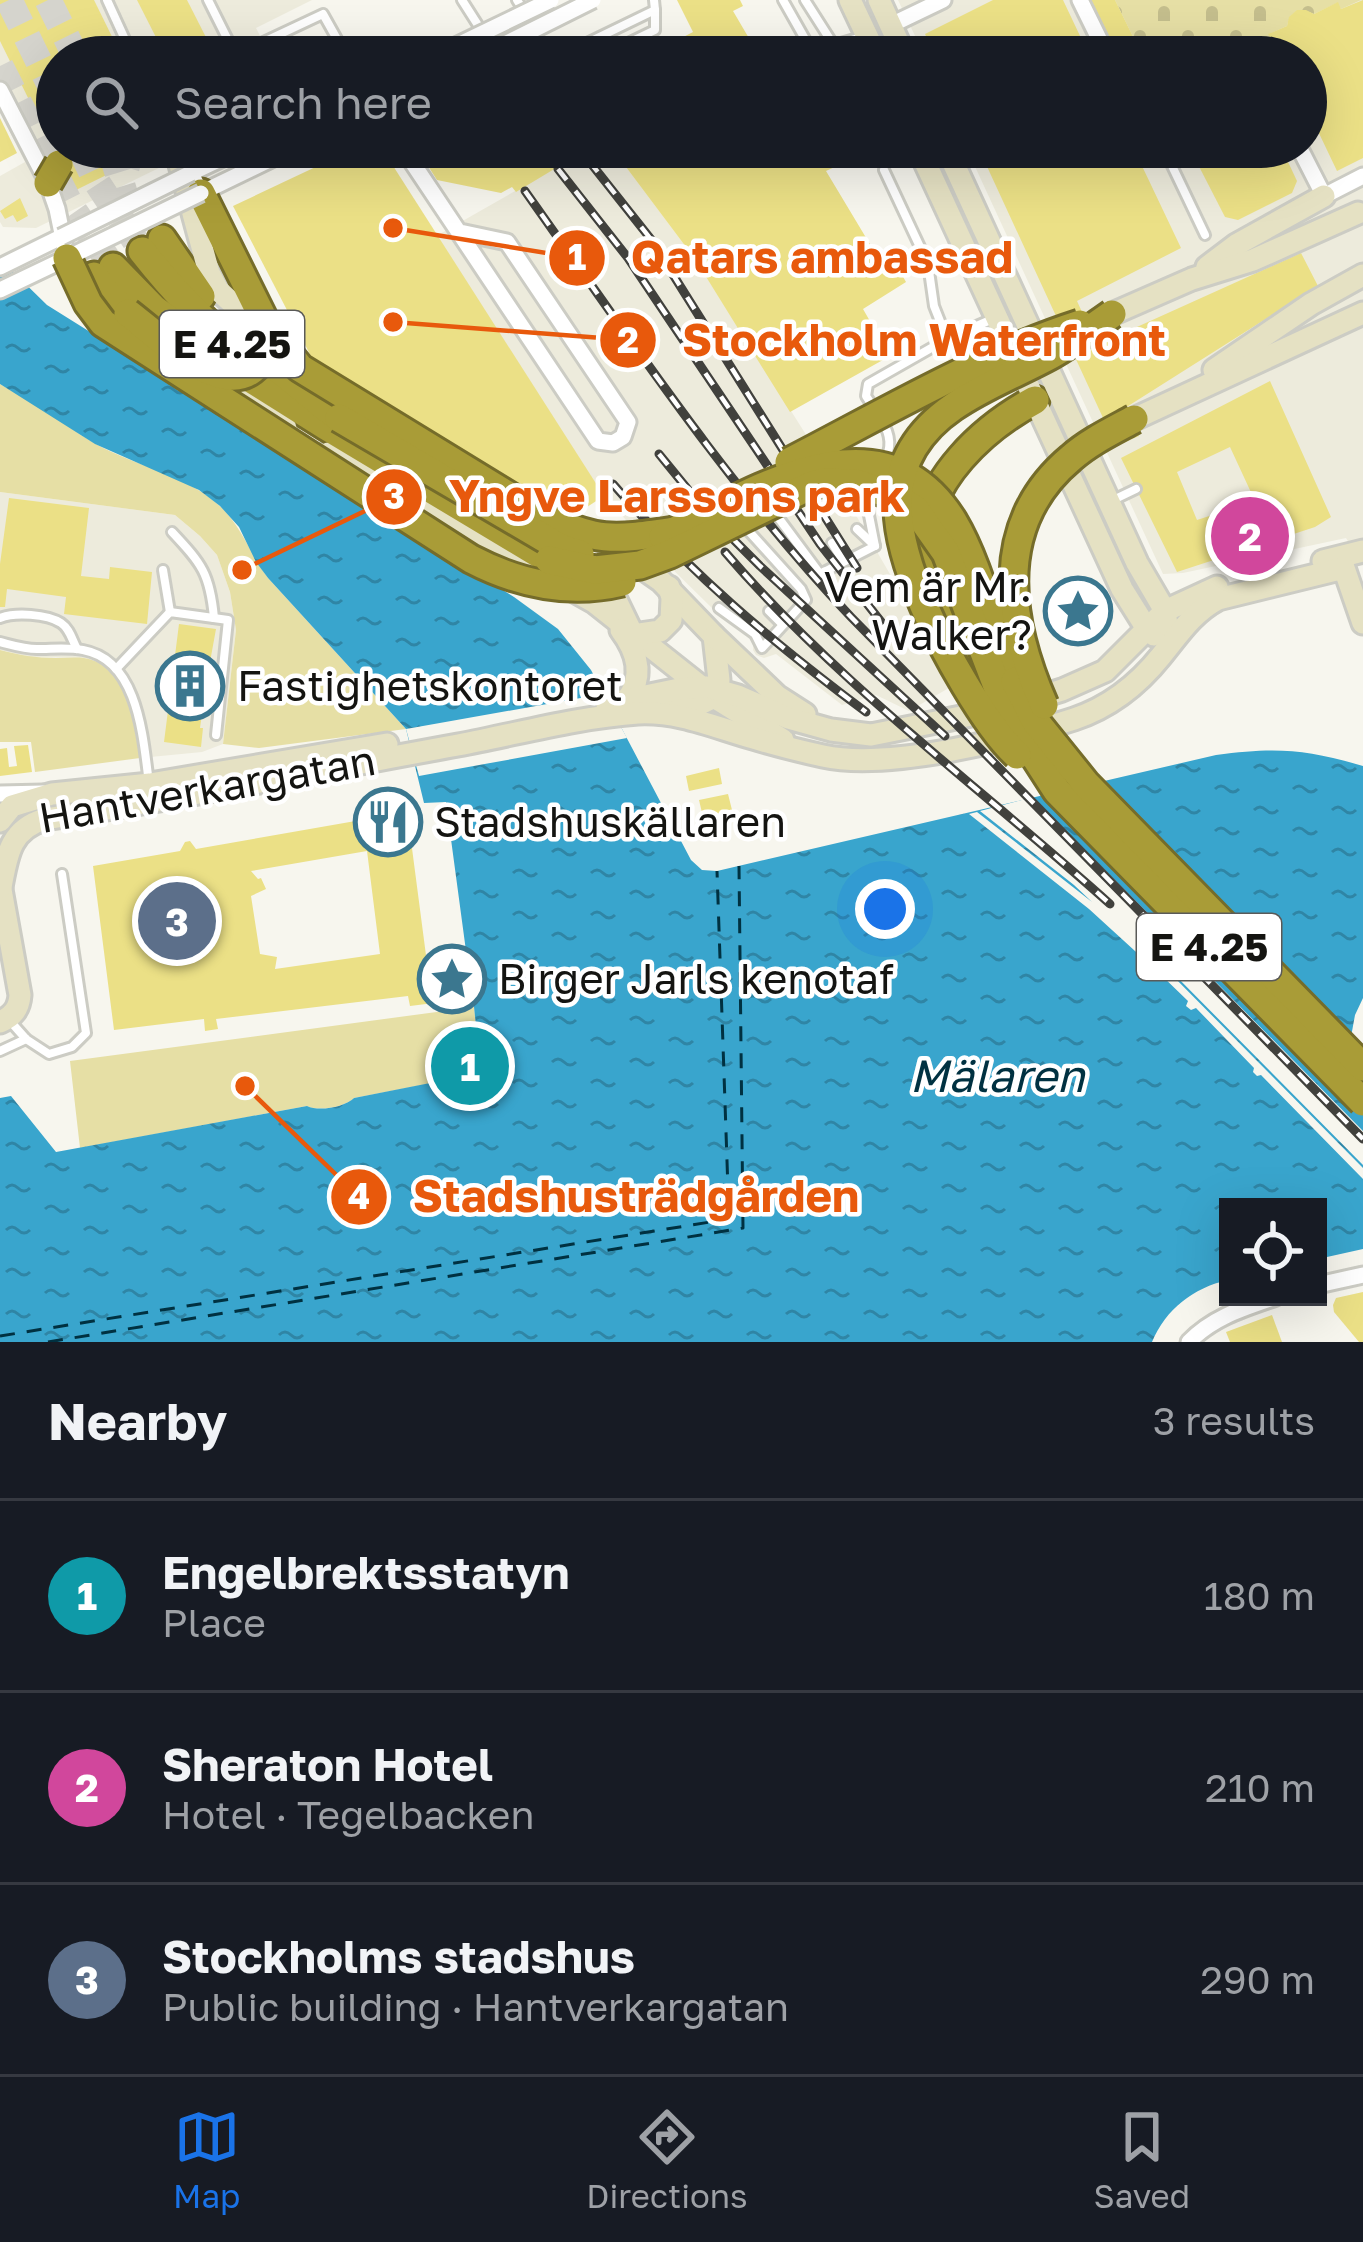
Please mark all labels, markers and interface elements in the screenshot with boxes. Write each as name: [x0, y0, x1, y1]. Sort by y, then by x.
search box: [36, 36, 1327, 168]
icon: search: [78, 69, 144, 135]
text: Search here: [174, 75, 432, 129]
callout: Qatars ambassad: [547, 217, 1038, 298]
text: Qatars ambassad: [631, 229, 1013, 283]
text: 1: [568, 235, 586, 278]
callout: Stockholm Waterfront: [598, 300, 1190, 381]
road number: E 4.25: [160, 311, 304, 377]
text: Stockholm Waterfront: [682, 312, 1166, 366]
text: 2: [617, 318, 639, 361]
callout: Yngve Larssons park: [364, 456, 929, 537]
text: Yngve Larssons park: [449, 468, 905, 522]
text: 3: [383, 474, 405, 517]
pin: 2: [1211, 491, 1289, 581]
place label: Vem är Mr. Walker?: [824, 561, 1032, 659]
place icon: Vem är Mr. Walker?: [1043, 576, 1113, 646]
building icon: Fastighetskontoret: [155, 651, 225, 721]
place label: Fastighetskontoret: [237, 660, 623, 710]
street label: Hantverkargatan: [35, 734, 379, 842]
restaurant icon: Stadshuskällaren: [353, 787, 423, 857]
place label: Stadshuskällaren: [434, 796, 786, 846]
pin: 3: [138, 876, 216, 966]
your location: [855, 879, 915, 939]
road number: E 4.25: [1137, 914, 1281, 980]
place icon: Birger Jarls kenotaf: [417, 944, 487, 1014]
place label: Birger Jarls kenotaf: [498, 953, 894, 1003]
pin: 1: [431, 1021, 509, 1111]
water label: Mälaren: [910, 1048, 1087, 1102]
callout: Stadshusträdgården: [329, 1156, 883, 1237]
text: Stadshusträdgården: [413, 1168, 859, 1222]
text: 4: [348, 1174, 370, 1217]
map controls: [1219, 1198, 1327, 1306]
button: locate: [1219, 1198, 1327, 1306]
text: Nearby: [48, 1390, 227, 1451]
text: 3 results: [1153, 1397, 1315, 1444]
text: Engelbrektsstatyn: [162, 1545, 569, 1599]
text: 1: [77, 1572, 97, 1619]
text: 180 m: [1204, 1572, 1315, 1619]
text: Place: [162, 1599, 266, 1646]
text: Sheraton Hotel: [162, 1737, 493, 1791]
text: 2: [75, 1764, 99, 1811]
text: 210 m: [1205, 1764, 1315, 1811]
text: Hotel · Tegelbacken: [162, 1791, 534, 1838]
text: Stockholms stadshus: [162, 1929, 635, 1983]
text: 3: [75, 1956, 99, 2003]
text: 290 m: [1200, 1956, 1315, 2003]
text: Public building · Hantverkargatan: [162, 1983, 789, 2030]
tab: Map: [173, 2104, 240, 2215]
tab: Directions: [586, 2104, 748, 2215]
tab: Saved: [1094, 2104, 1190, 2215]

